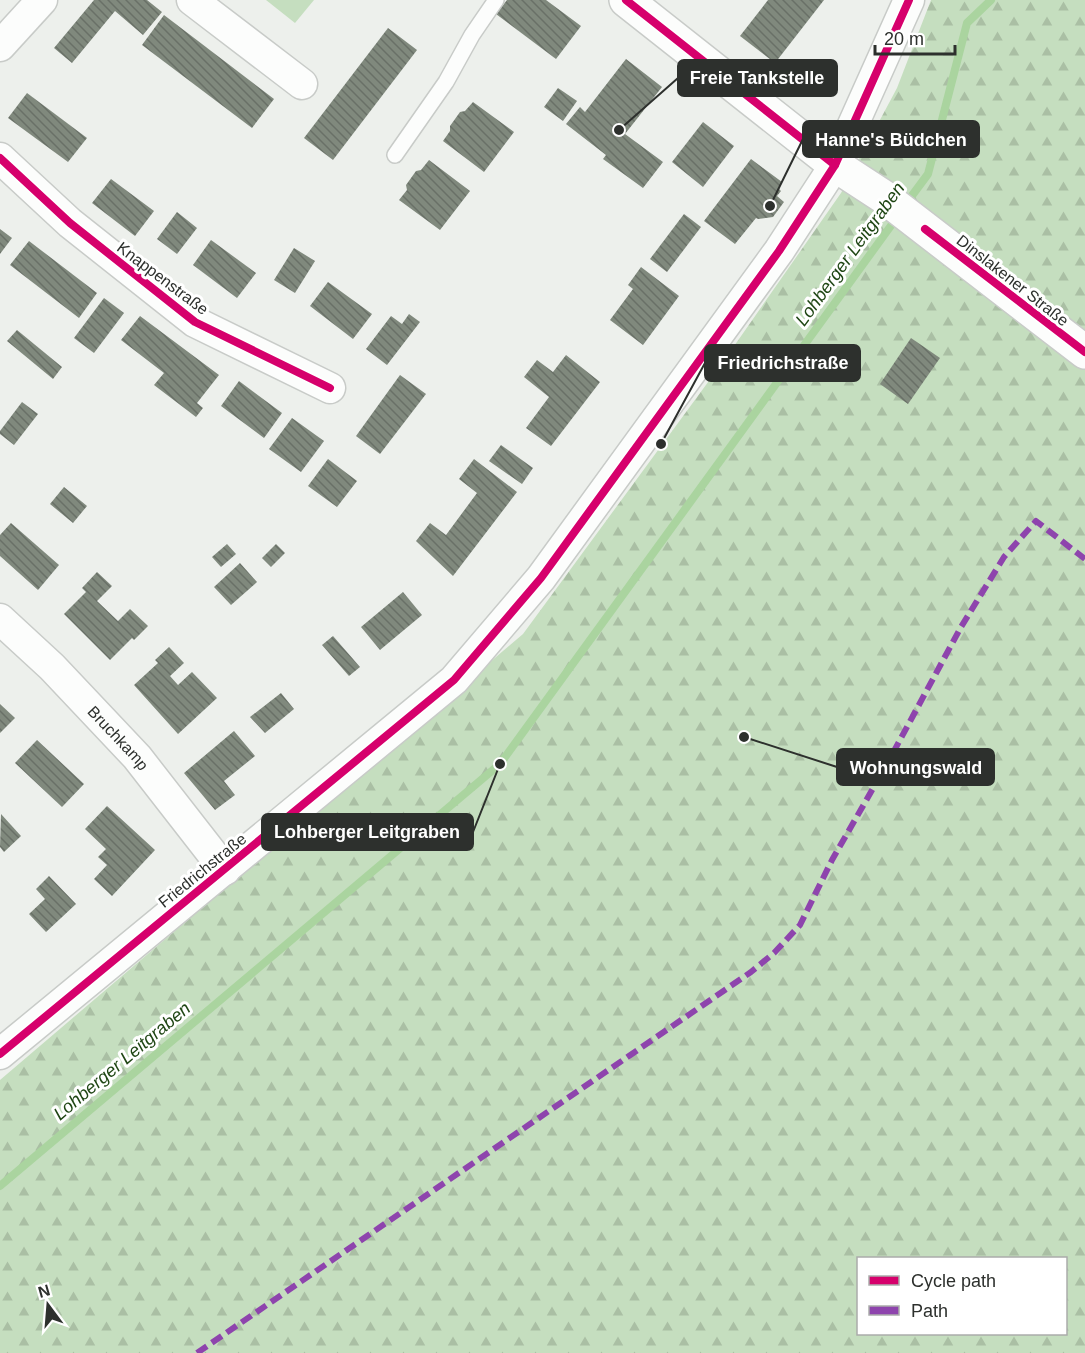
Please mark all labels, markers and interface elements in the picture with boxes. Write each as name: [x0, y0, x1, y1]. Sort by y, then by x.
scale bar: [875, 18, 954, 56]
text: 20 m: [884, 29, 924, 49]
callout: Freie Tankstelle: [678, 60, 837, 96]
text: Freie Tankstelle: [690, 68, 824, 88]
callout: Hanne's Büdchen: [803, 121, 979, 157]
text: Hanne's Büdchen: [815, 130, 967, 150]
water label: Lohberger Leitgraben: [791, 178, 909, 330]
street label: Dinslakener Straße: [953, 232, 1072, 329]
street label: Knappenstraße: [114, 239, 212, 318]
callout: Friedrichstraße: [705, 345, 860, 381]
text: Friedrichstraße: [717, 353, 849, 373]
street label: Bruchkamp: [84, 703, 152, 774]
callout: Wohnungswald: [837, 749, 994, 785]
text: Wohnungswald: [850, 758, 982, 778]
callout: Lohberger Leitgraben: [262, 814, 473, 850]
text: Lohberger Leitgraben: [274, 822, 460, 842]
street label: Friedrichstraße: [155, 830, 250, 911]
water label: Lohberger Leitgraben: [50, 998, 194, 1124]
legend: [857, 1257, 1067, 1335]
text: Cycle path: [911, 1271, 996, 1291]
north arrow: [18, 1275, 78, 1335]
text: N: [36, 1281, 52, 1301]
text: Path: [911, 1301, 948, 1321]

